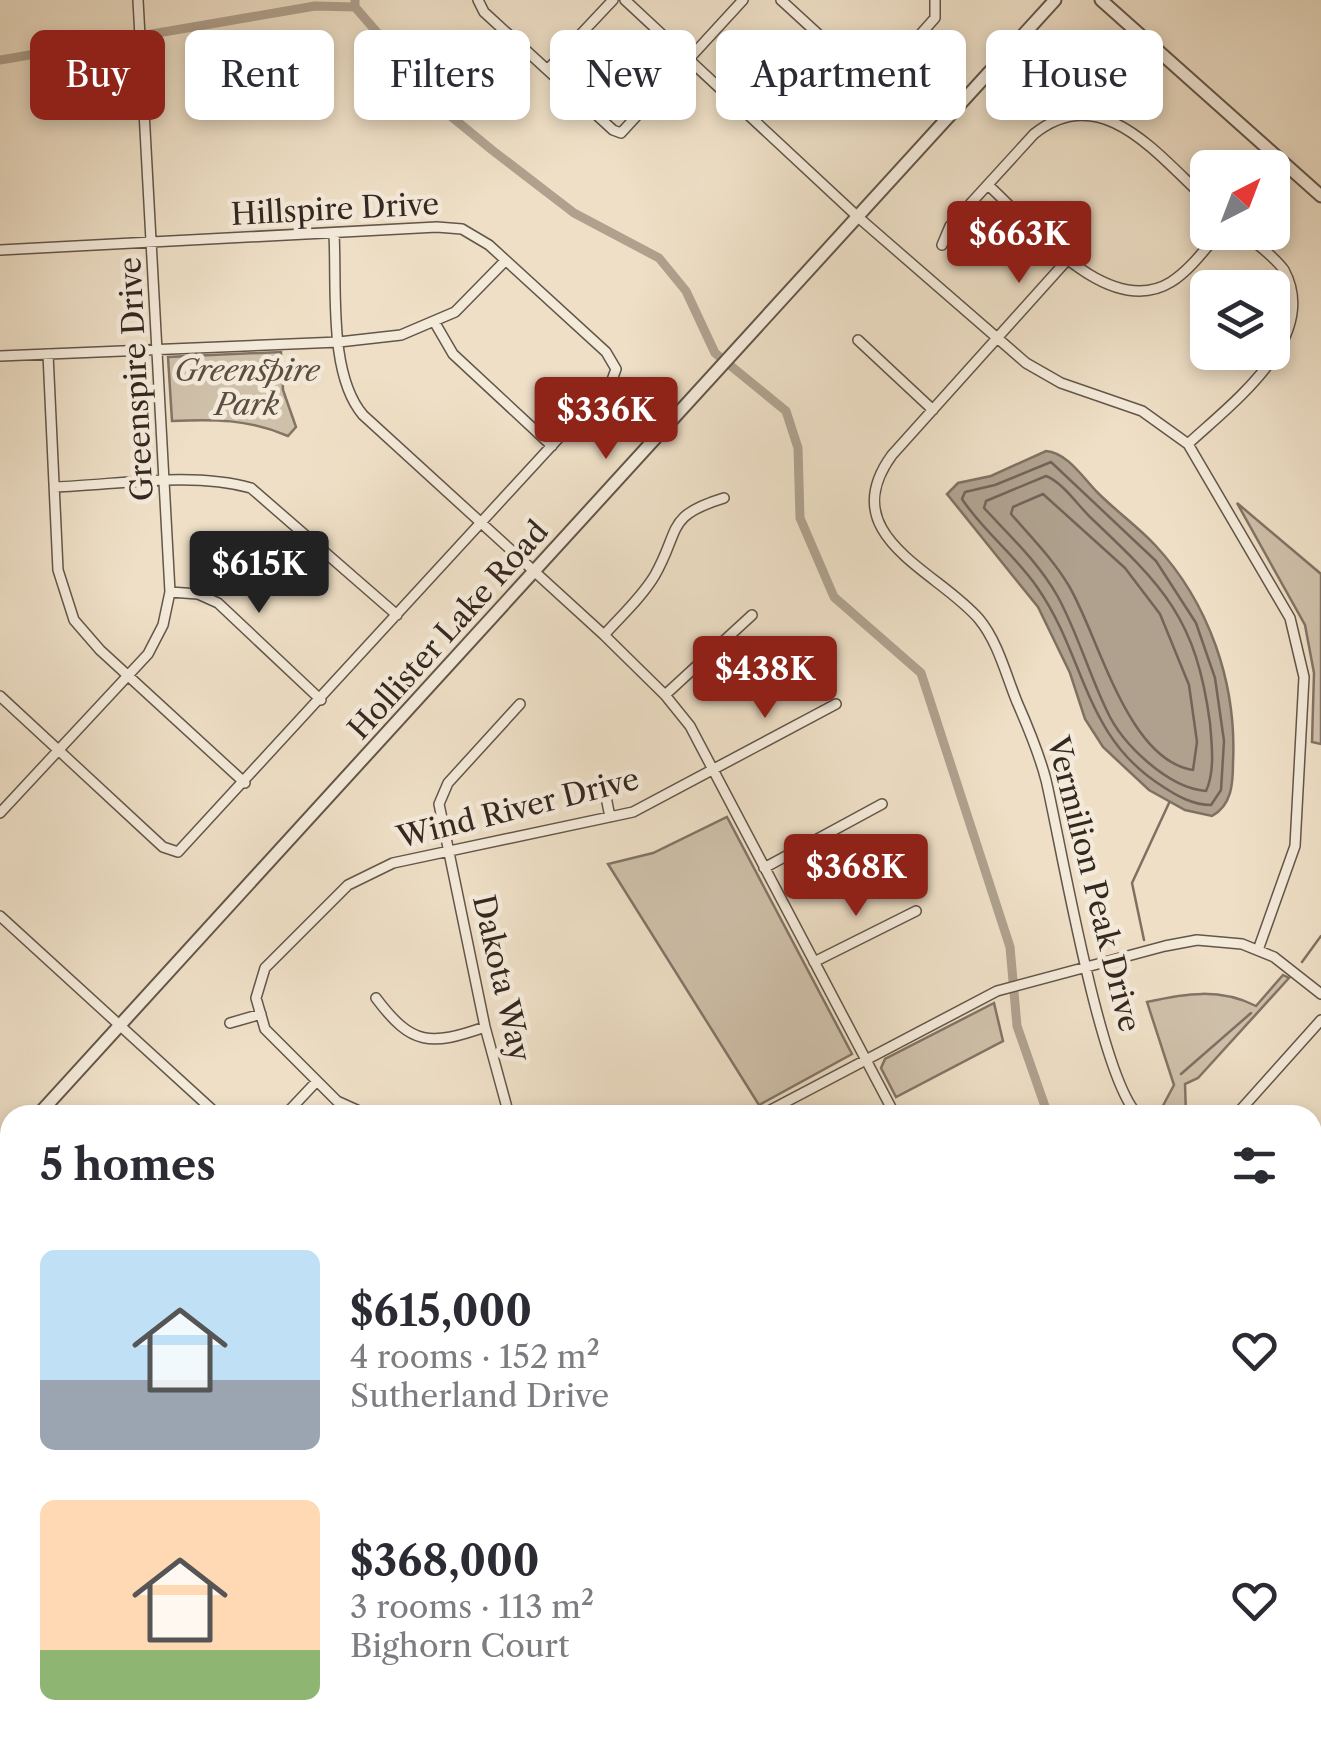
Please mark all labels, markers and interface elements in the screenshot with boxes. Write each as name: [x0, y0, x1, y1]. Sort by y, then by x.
chip: Buy: [30, 30, 165, 120]
chip: Rent: [185, 30, 334, 120]
chip: Filters: [354, 30, 530, 120]
chip: New: [550, 30, 696, 120]
chip: Apartment: [716, 30, 966, 120]
chip: House: [986, 30, 1163, 120]
north arrow: [1190, 150, 1290, 250]
map controls: [1190, 150, 1290, 370]
street label: Hillspire Drive: [230, 185, 440, 233]
pin: $663K: [949, 201, 1089, 286]
text: $663K: [969, 214, 1069, 253]
street label: Greenspire Drive: [111, 256, 161, 502]
button: layers: [1190, 270, 1290, 370]
park label: Greenspire Park: [174, 352, 321, 423]
pin: $336K: [536, 377, 676, 462]
text: $336K: [557, 390, 655, 429]
street label: Hollister Lake Road: [340, 513, 556, 747]
pin: $615K: [189, 531, 329, 616]
text: $615K: [212, 544, 306, 583]
pin: $438K: [695, 636, 835, 721]
text: $438K: [715, 649, 815, 688]
street label: Vermilion Peak Drive: [1039, 732, 1149, 1035]
street label: Wind River Drive: [392, 760, 643, 856]
pin: $368K: [786, 834, 926, 919]
text: $368K: [806, 847, 906, 886]
street label: Dakota Way: [465, 891, 539, 1065]
icon: filters: [1227, 1138, 1282, 1193]
text: 5 homes: [40, 1139, 216, 1191]
text: $615,000: [350, 1285, 532, 1337]
icon: home: [120, 1290, 240, 1410]
icon: heart: [1227, 1323, 1282, 1378]
text: 4 rooms · 152 m²: [350, 1337, 600, 1376]
text: Sutherland Drive: [350, 1376, 609, 1415]
text: $368,000: [350, 1535, 539, 1587]
icon: home: [120, 1540, 240, 1660]
icon: heart: [1227, 1573, 1282, 1628]
text: 3 rooms · 113 m²: [350, 1587, 594, 1626]
text: Bighorn Court: [350, 1626, 569, 1665]

